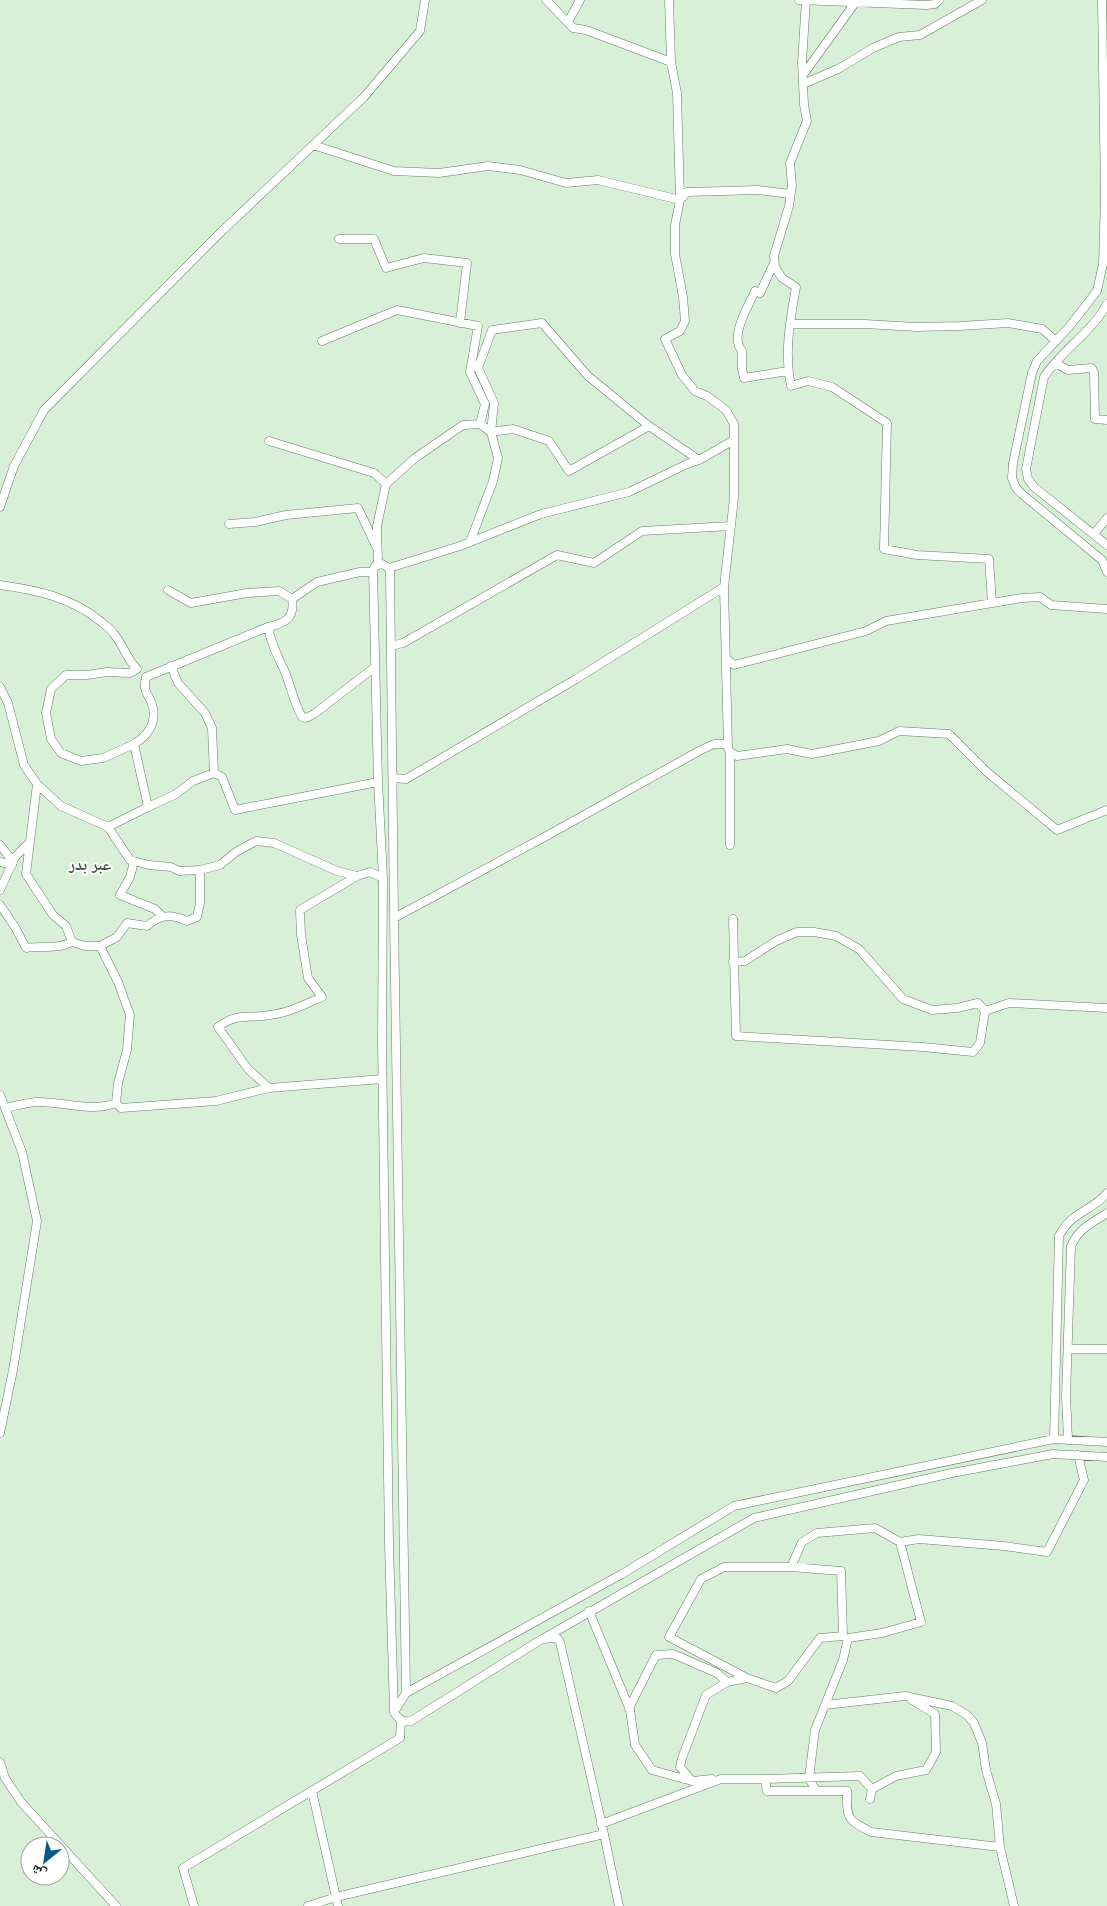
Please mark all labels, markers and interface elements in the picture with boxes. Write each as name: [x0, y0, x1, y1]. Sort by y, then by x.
district label: عبر بدر: [68, 855, 111, 874]
north arrow: [20, 1836, 70, 1886]
text: ش: [28, 1861, 49, 1883]

